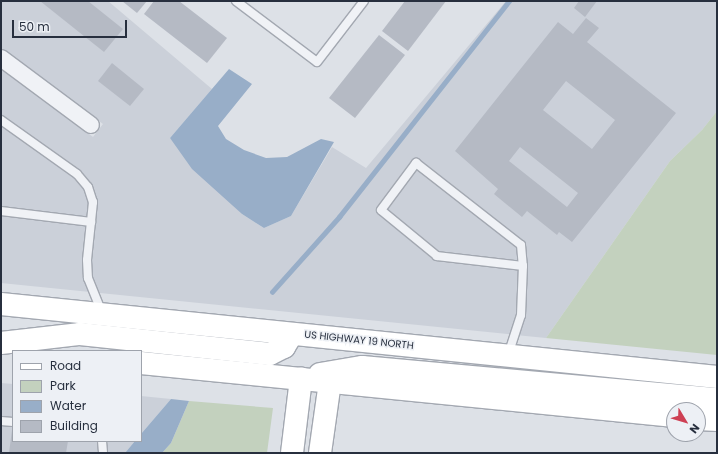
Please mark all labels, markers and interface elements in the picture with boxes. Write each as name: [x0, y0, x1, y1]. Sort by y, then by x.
scale bar: [14, 12, 129, 38]
text: 50 m: [19, 18, 50, 35]
street label: US HIGHWAY 19 NORTH: [304, 328, 414, 352]
legend: [12, 350, 142, 442]
text: Road: [50, 357, 81, 374]
text: Park: [50, 377, 76, 394]
text: Water: [50, 397, 86, 414]
north arrow: [666, 402, 706, 442]
text: Building: [50, 417, 98, 434]
text: N: [686, 421, 704, 437]

